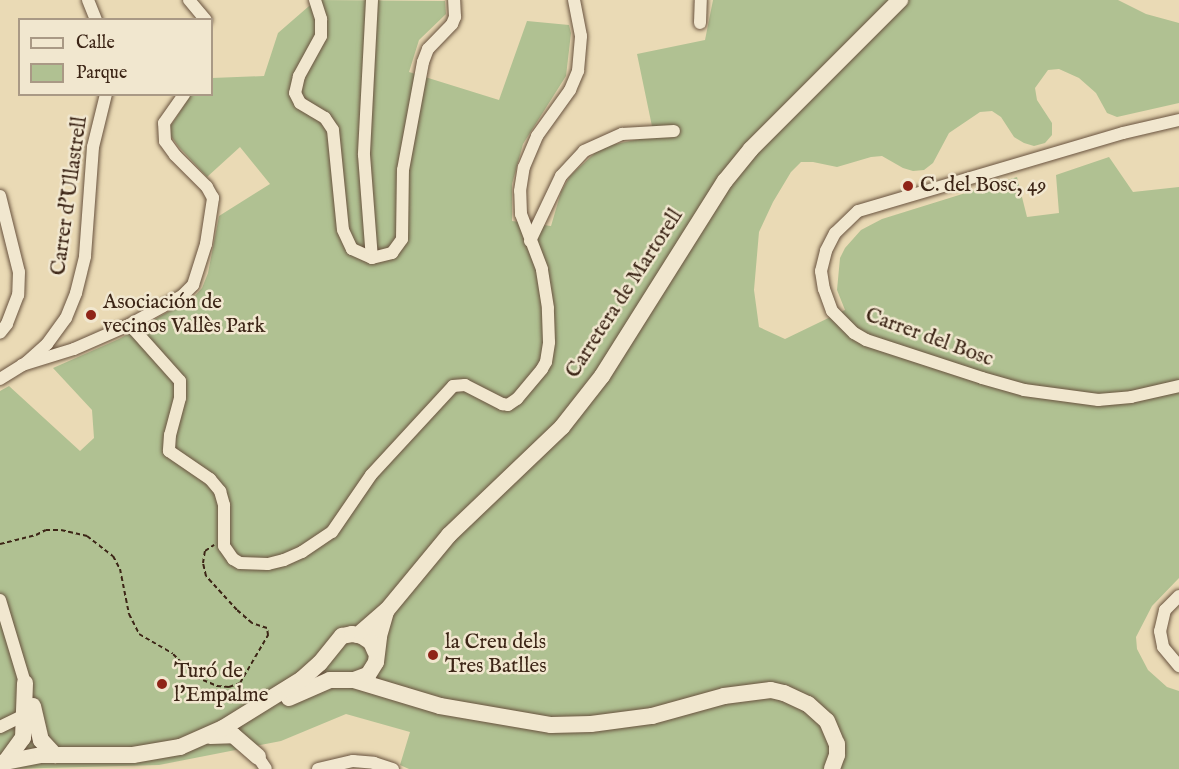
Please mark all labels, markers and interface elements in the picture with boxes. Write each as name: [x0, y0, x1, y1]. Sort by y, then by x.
legend: [18, 18, 213, 96]
text: Calle: [76, 32, 115, 55]
text: Parque: [76, 62, 127, 85]
street label: Carrer d'Ullastrell: [46, 115, 94, 277]
place label: C. del Bosc, 49: [920, 173, 1046, 199]
marker: C. del Bosc, 49: [901, 179, 915, 193]
street label: Carretera de Martorell: [561, 205, 689, 383]
place label: Asociación de vecinos Vallès Park: [103, 290, 265, 340]
street label: Carrer del Bosc: [862, 303, 996, 373]
marker: Asociación de vecinos Vallès Park: [84, 308, 98, 322]
place label: la Creu dels Tres Batlles: [445, 630, 547, 680]
marker: la Creu dels Tres Batlles: [426, 648, 440, 662]
place label: Turó de l'Empalme: [174, 659, 268, 709]
marker: Turó de l'Empalme: [155, 677, 169, 691]

